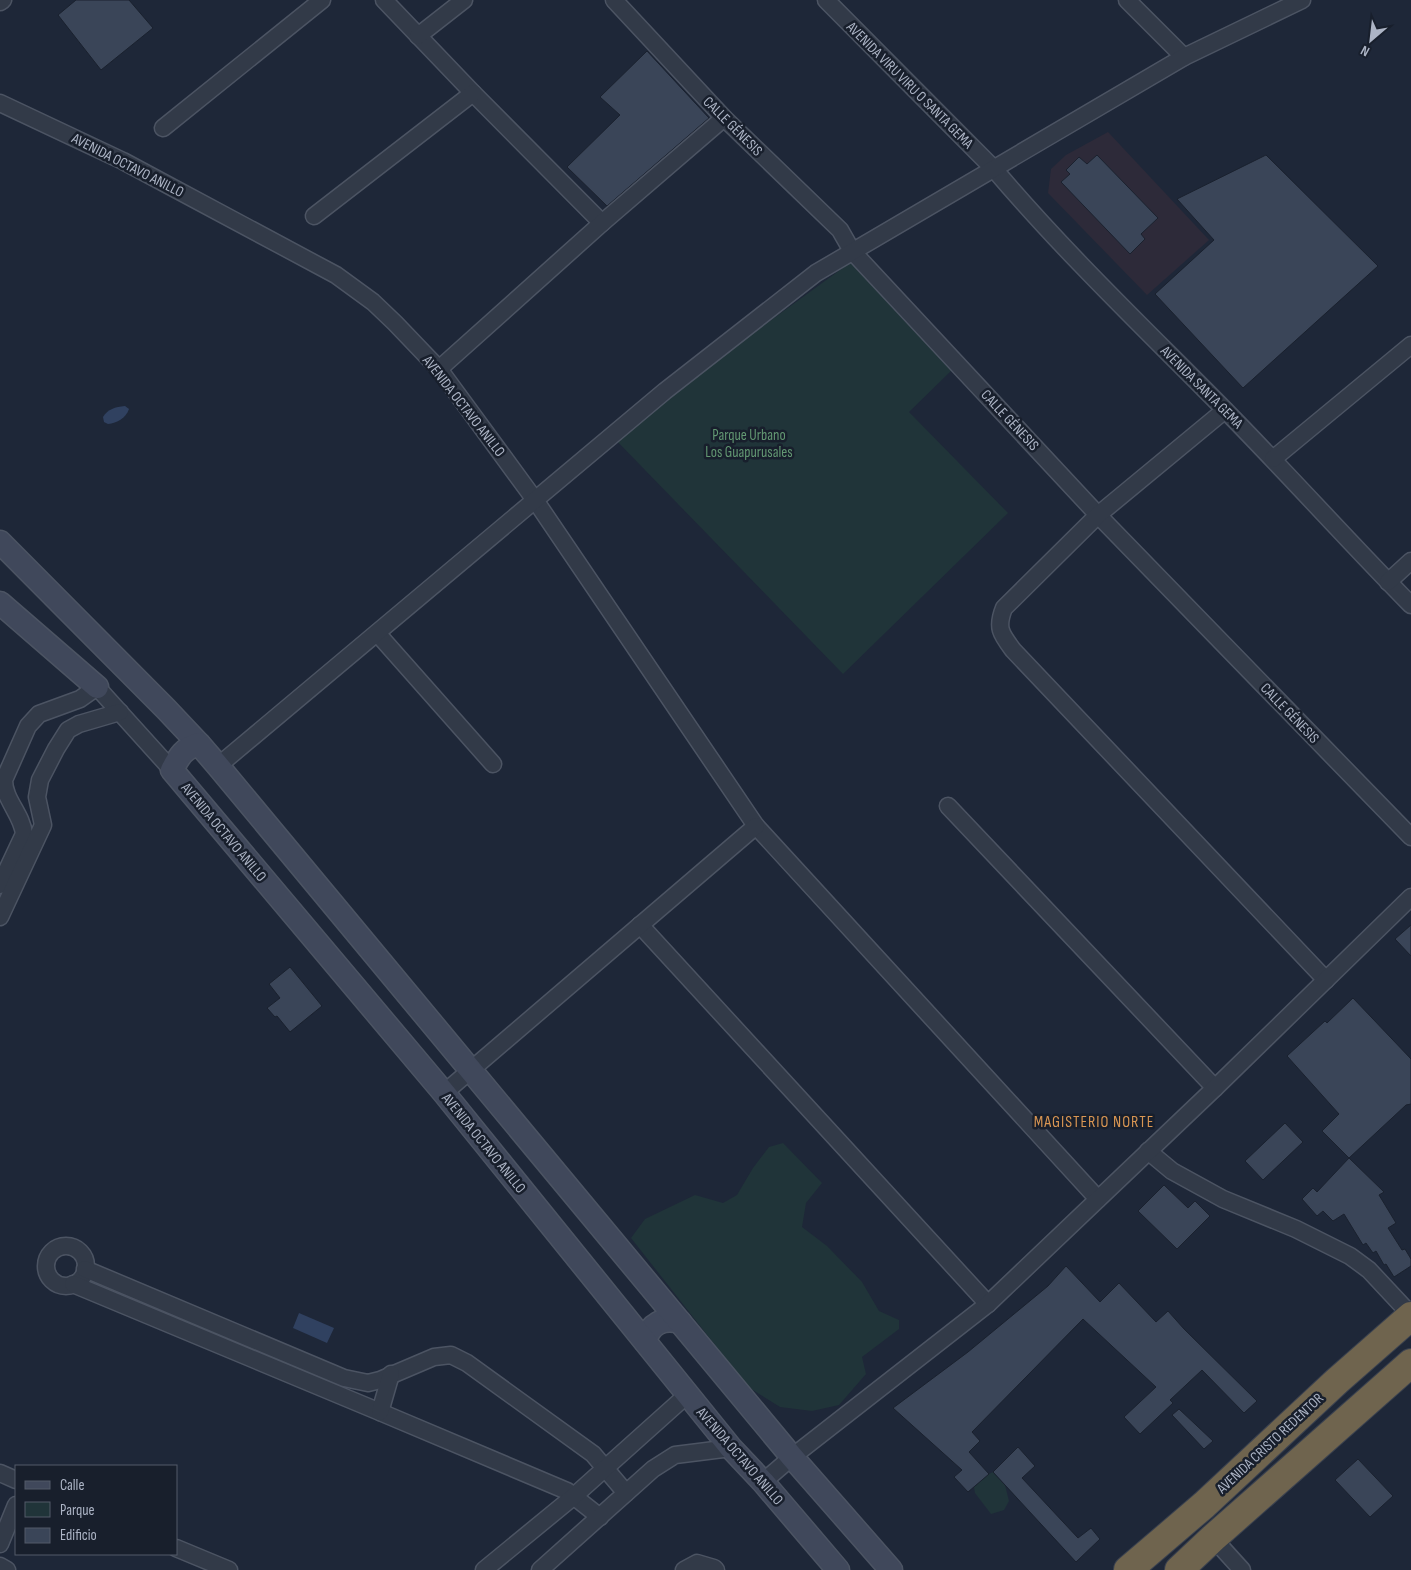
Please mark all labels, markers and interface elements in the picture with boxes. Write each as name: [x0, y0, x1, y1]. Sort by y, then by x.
north arrow: [1346, 15, 1396, 65]
street label: AVENIDA VIRU VIRU O SANTA GEMA: [841, 17, 978, 153]
text: N: [1358, 42, 1372, 60]
street label: CALLE GÉNESIS: [699, 92, 767, 160]
street label: AVENIDA OCTAVO ANILLO: [68, 129, 187, 202]
street label: AVENIDA SANTA GEMA: [1156, 341, 1247, 433]
street label: AVENIDA OCTAVO ANILLO: [418, 351, 509, 461]
street label: CALLE GÉNESIS: [977, 386, 1043, 455]
park label: Parque Urbano Los Guapurusales: [705, 426, 793, 462]
street label: CALLE GÉNESIS: [1256, 679, 1323, 748]
street label: AVENIDA OCTAVO ANILLO: [176, 778, 271, 886]
street label: AVENIDA OCTAVO ANILLO: [437, 1089, 530, 1197]
district label: MAGISTERIO NORTE: [1034, 1113, 1154, 1132]
street label: AVENIDA CRISTO REDENTOR: [1212, 1389, 1328, 1498]
street label: AVENIDA OCTAVO ANILLO: [691, 1403, 787, 1509]
legend: [15, 1465, 178, 1555]
text: Calle: [60, 1476, 84, 1495]
text: Parque: [60, 1501, 95, 1520]
text: Edificio: [60, 1526, 97, 1545]

